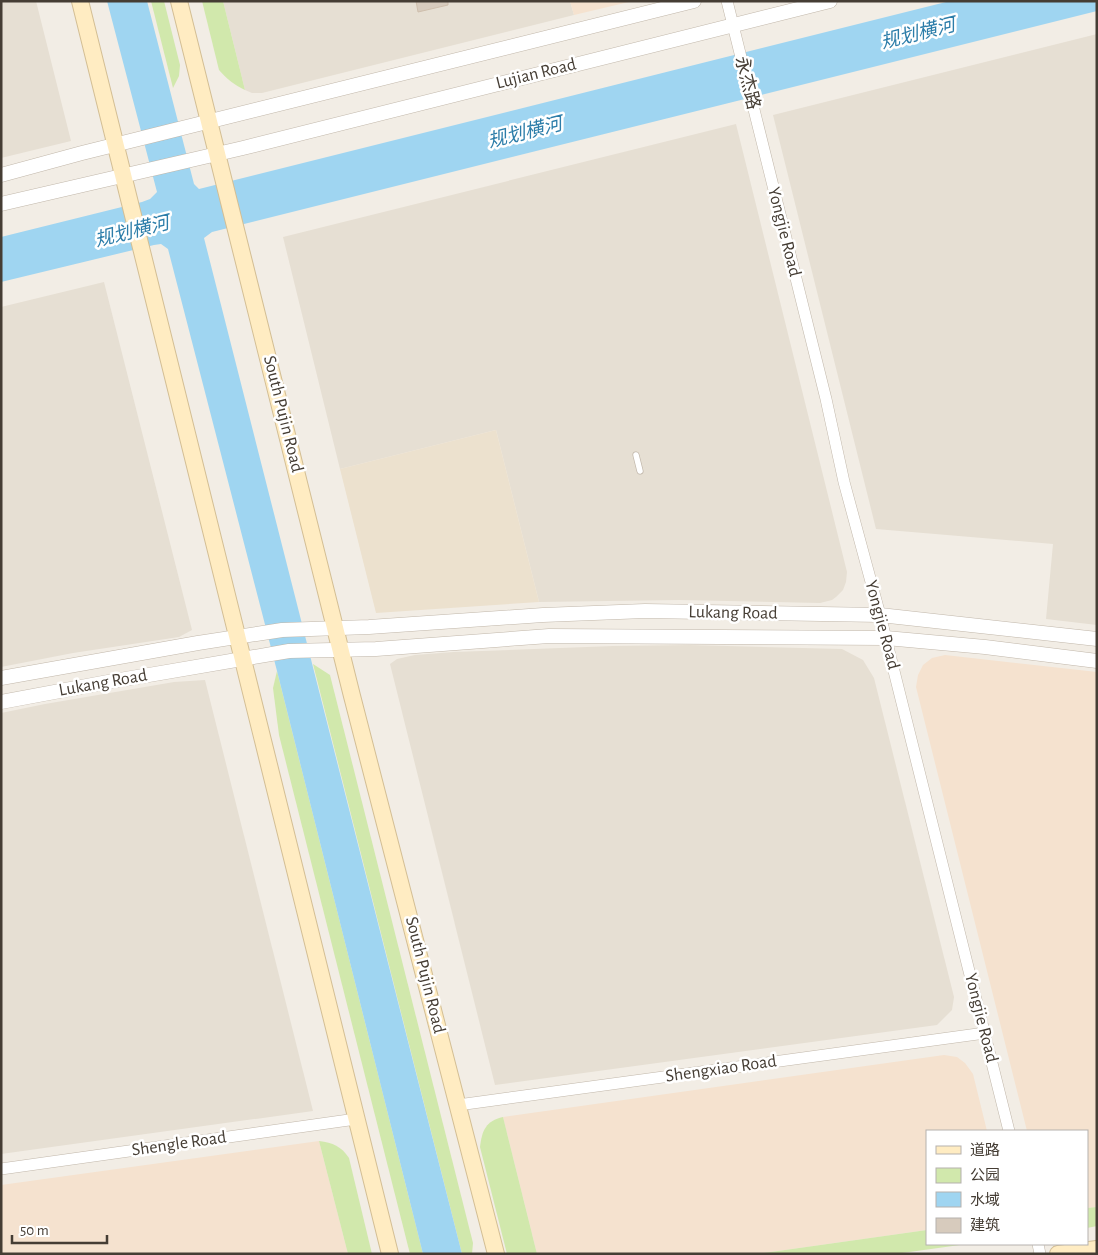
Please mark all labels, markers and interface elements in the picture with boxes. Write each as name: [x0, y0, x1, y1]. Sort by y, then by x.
water label: 规划横河: [879, 14, 961, 52]
street label: 永杰路: [732, 54, 764, 111]
street label: Lujian Road: [494, 55, 578, 93]
water label: 规划横河: [486, 113, 568, 151]
street label: Yongjie Road: [764, 185, 804, 279]
water label: 规划横河: [93, 212, 175, 250]
street label: South Pujin Road: [260, 354, 306, 474]
street label: Yongjie Road: [861, 578, 903, 672]
street label: Lukang Road: [688, 603, 778, 623]
street label: Lukang Road: [57, 666, 149, 700]
street label: South Pujin Road: [402, 915, 448, 1035]
street label: Yongjie Road: [961, 971, 1001, 1065]
street label: Shengxiao Road: [664, 1052, 778, 1086]
street label: Shengle Road: [130, 1128, 228, 1160]
legend: [926, 1130, 1088, 1245]
text: 道路: [970, 1142, 1000, 1158]
text: 公园: [970, 1167, 1000, 1183]
text: 水域: [970, 1192, 1000, 1208]
scale bar: [12, 1212, 108, 1244]
text: 建筑: [970, 1217, 1000, 1233]
text: 50 m: [20, 1223, 49, 1238]

